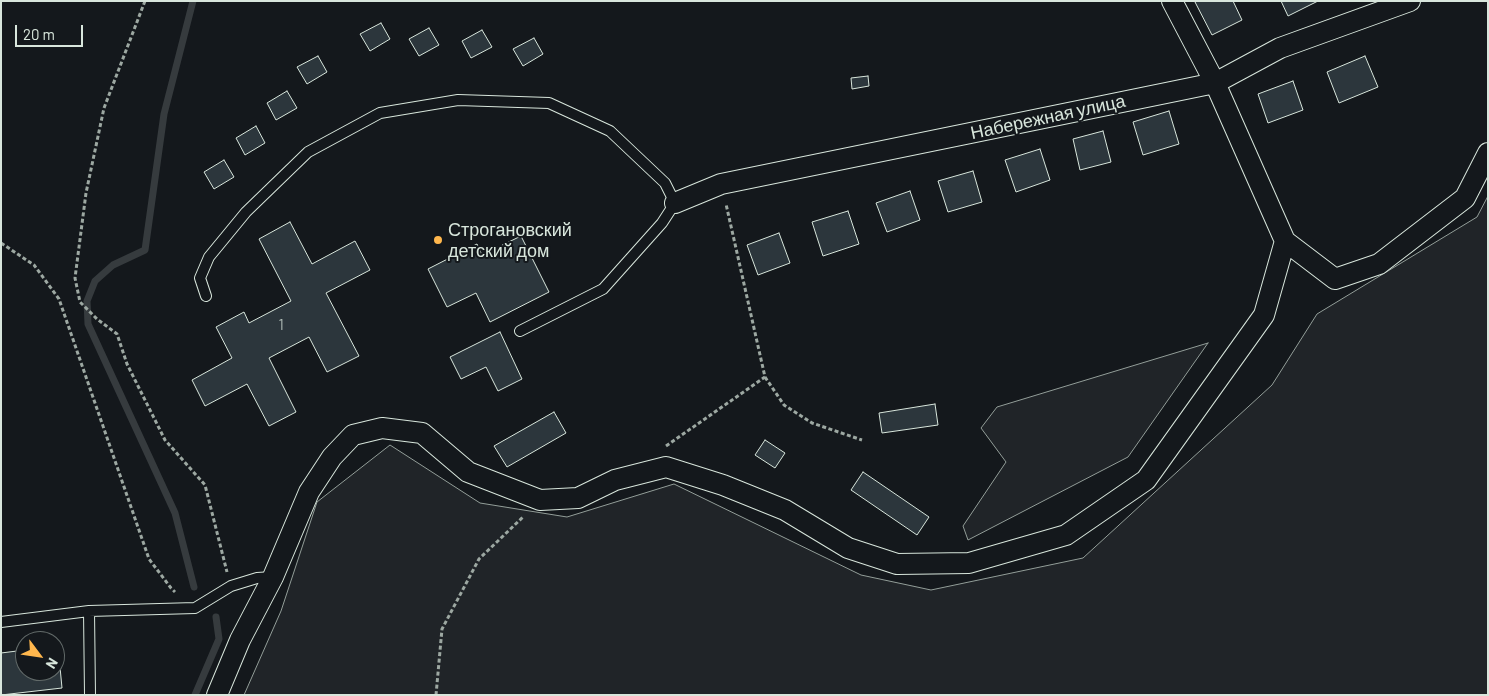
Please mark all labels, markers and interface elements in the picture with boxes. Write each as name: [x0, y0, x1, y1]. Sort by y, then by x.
scale bar: [18, 15, 85, 47]
text: 20 m: [23, 25, 55, 43]
street label: Набережная улица: [969, 90, 1127, 144]
place label: Строгановский детский дом: [448, 219, 572, 262]
marker: Строгановский детский дом: [432, 234, 444, 246]
house number: 1: [278, 316, 284, 334]
north arrow: [15, 631, 65, 681]
text: N: [43, 655, 62, 672]

